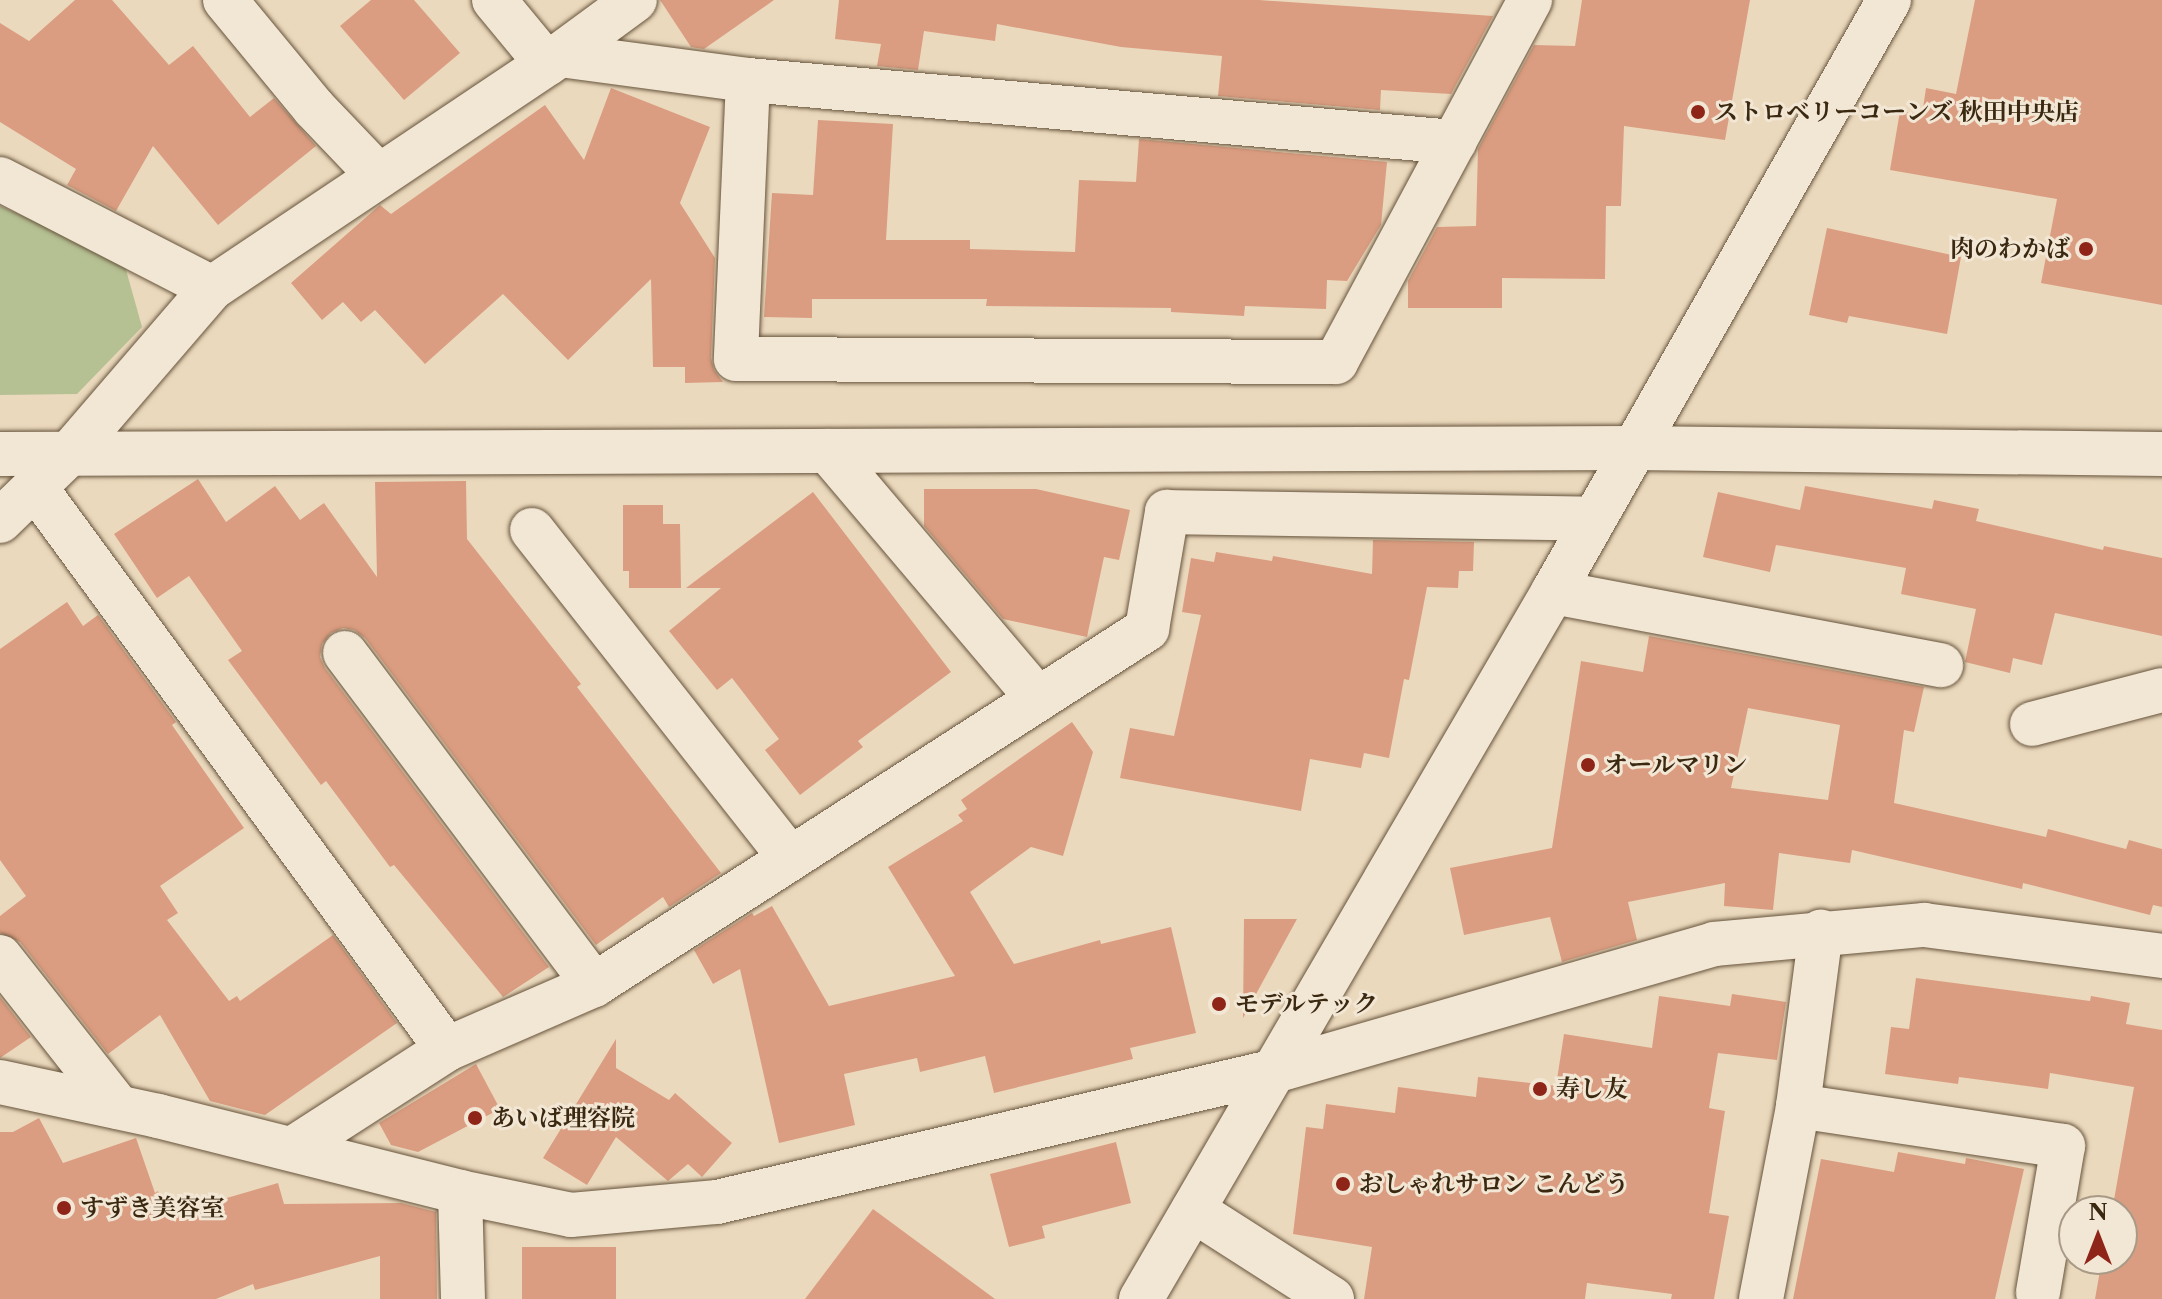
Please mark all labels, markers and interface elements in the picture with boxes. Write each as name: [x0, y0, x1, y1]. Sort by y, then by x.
place label: ストロベリーコーンズ 秋田中央店: [1714, 98, 2080, 126]
marker: ストロベリーコーンズ 秋田中央店: [1689, 103, 1707, 121]
place label: 肉のわかば: [1950, 235, 2070, 263]
marker: 肉のわかば: [2077, 240, 2095, 258]
place label: オールマリン: [1604, 751, 1748, 779]
marker: オールマリン: [1579, 756, 1597, 774]
place label: モデルテック: [1235, 990, 1379, 1018]
marker: モデルテック: [1210, 995, 1228, 1013]
place label: 寿し友: [1556, 1075, 1628, 1103]
marker: 寿し友: [1531, 1080, 1549, 1098]
place label: あいば理容院: [491, 1104, 635, 1132]
marker: あいば理容院: [466, 1109, 484, 1127]
place label: おしゃれサロン こんどう: [1359, 1170, 1629, 1198]
marker: おしゃれサロン こんどう: [1334, 1175, 1352, 1193]
place label: すずき美容室: [80, 1194, 224, 1222]
north arrow: [2058, 1195, 2138, 1275]
marker: すずき美容室: [55, 1199, 73, 1217]
text: N: [2088, 1199, 2108, 1226]

